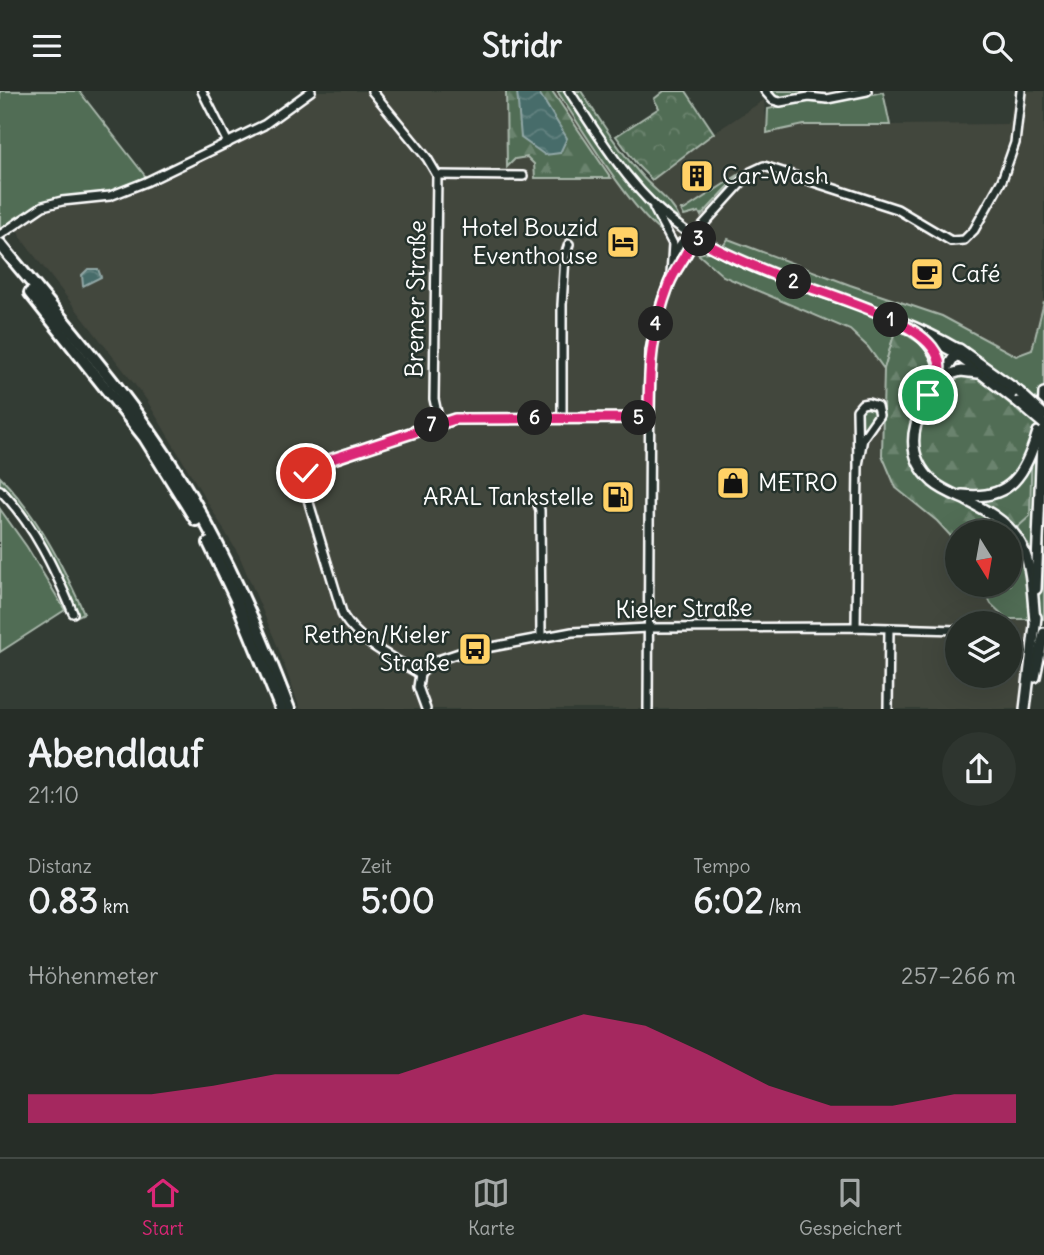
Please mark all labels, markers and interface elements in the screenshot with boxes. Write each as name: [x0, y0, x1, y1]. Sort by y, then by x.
text: Stridr: [482, 25, 562, 66]
icon: menu: [28, 27, 66, 65]
icon: search: [978, 27, 1016, 65]
building icon: Car-Wash: [678, 157, 716, 195]
place label: Car-Wash: [722, 160, 829, 190]
place label: Hotel Bouzid Eventhouse: [461, 212, 598, 270]
street label: Bremer Straße: [399, 220, 431, 378]
pin: 3: [682, 221, 716, 257]
hotel icon: Hotel Bouzid Eventhouse: [604, 223, 642, 261]
text: 3: [693, 226, 704, 250]
cafe icon: Café: [908, 255, 946, 293]
place label: Café: [951, 258, 1001, 288]
pin: 2: [776, 265, 812, 299]
text: 2: [788, 269, 799, 293]
pin: 1: [874, 303, 908, 337]
pin: 4: [638, 307, 674, 341]
text: 1: [887, 307, 894, 331]
text: 4: [650, 311, 661, 335]
pin: [898, 365, 958, 425]
icon: arrive: [909, 376, 947, 414]
pin: 6: [518, 401, 552, 435]
pin: 5: [622, 401, 656, 435]
text: 6: [529, 405, 540, 429]
text: 5: [633, 405, 644, 429]
pin: 7: [414, 407, 450, 443]
text: 7: [427, 412, 436, 436]
pin: [276, 443, 336, 503]
icon: check: [287, 454, 325, 492]
shop icon: METRO: [714, 464, 752, 502]
place label: METRO: [758, 467, 838, 497]
fuel station icon: ARAL Tankstelle: [599, 478, 637, 516]
place label: ARAL Tankstelle: [423, 481, 594, 511]
north arrow: [945, 520, 1022, 597]
map controls: [945, 520, 1022, 688]
street label: Kieler Straße: [615, 592, 753, 624]
button: layers: [945, 611, 1022, 688]
place label: Rethen/Kieler Straße: [304, 619, 450, 677]
bus stop icon: Rethen/Kieler Straße: [456, 630, 494, 668]
text: Abendlauf: [28, 730, 203, 777]
button: share: [942, 732, 1016, 806]
text: 21:10: [28, 780, 79, 809]
text: Distanz: [28, 854, 92, 878]
text: Zeit: [361, 854, 392, 878]
text: Tempo: [693, 854, 750, 878]
text: 0.83: [28, 878, 98, 922]
text: 5:00: [361, 878, 435, 922]
text: 6:02: [693, 878, 764, 922]
text: km: [98, 894, 129, 918]
text: /km: [764, 894, 801, 918]
text: Höhenmeter: [28, 961, 158, 990]
text: 257–266 m: [901, 961, 1016, 990]
tab: Start: [142, 1174, 184, 1240]
tab: Karte: [468, 1174, 515, 1240]
tab: Gespeichert: [799, 1174, 902, 1240]

